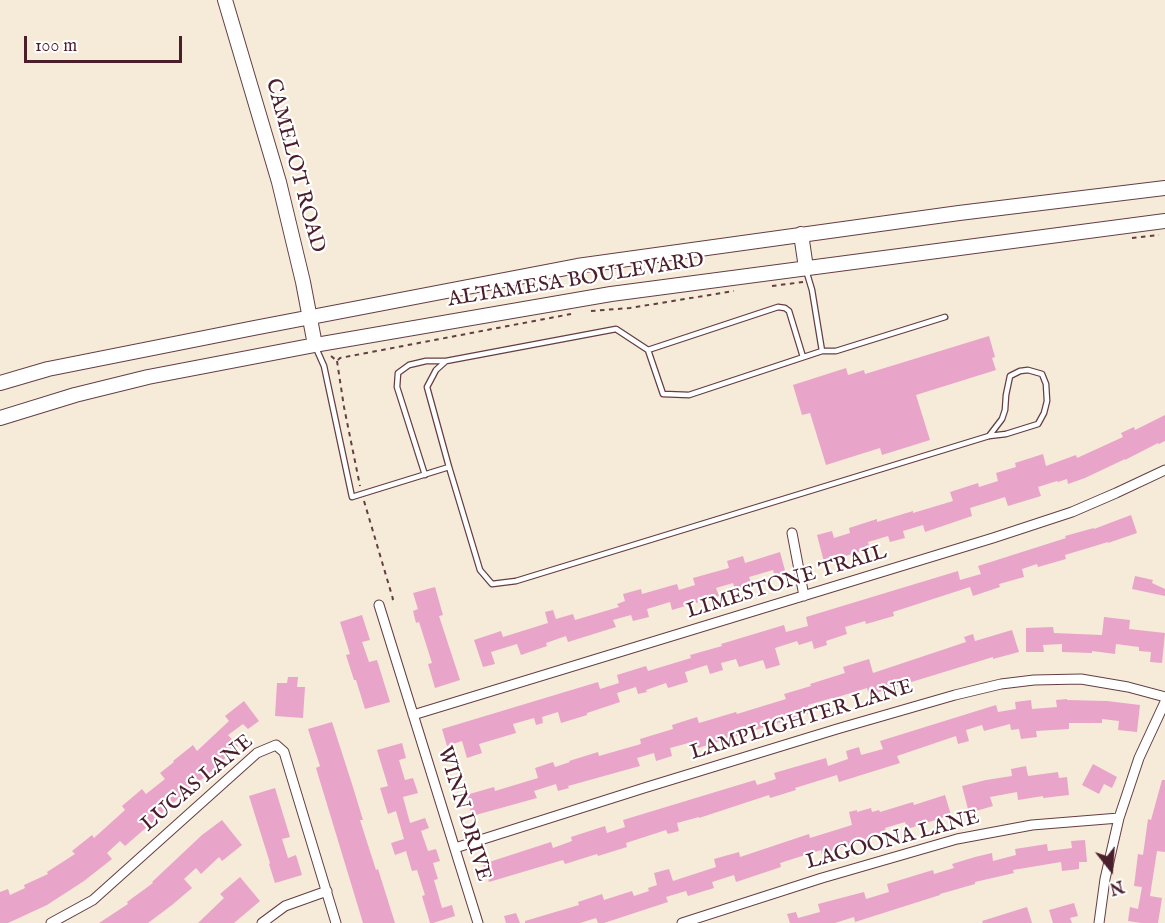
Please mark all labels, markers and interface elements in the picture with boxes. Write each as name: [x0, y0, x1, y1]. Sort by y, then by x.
scale bar: [27, 24, 184, 62]
text: 100 m: [35, 35, 77, 58]
street label: CAMELOT ROAD: [259, 76, 329, 256]
street label: ALTAMESA BOULEVARD: [446, 248, 706, 314]
street label: LIMESTONE TRAIL: [684, 541, 890, 625]
street label: LAMPLIGHTER LANE: [688, 675, 916, 767]
street label: LUCAS LANE: [137, 730, 259, 838]
street label: WINN DRIVE: [431, 743, 495, 885]
street label: LAGOONA LANE: [804, 806, 982, 876]
north arrow: [1081, 839, 1141, 899]
text: N: [1107, 875, 1126, 898]

